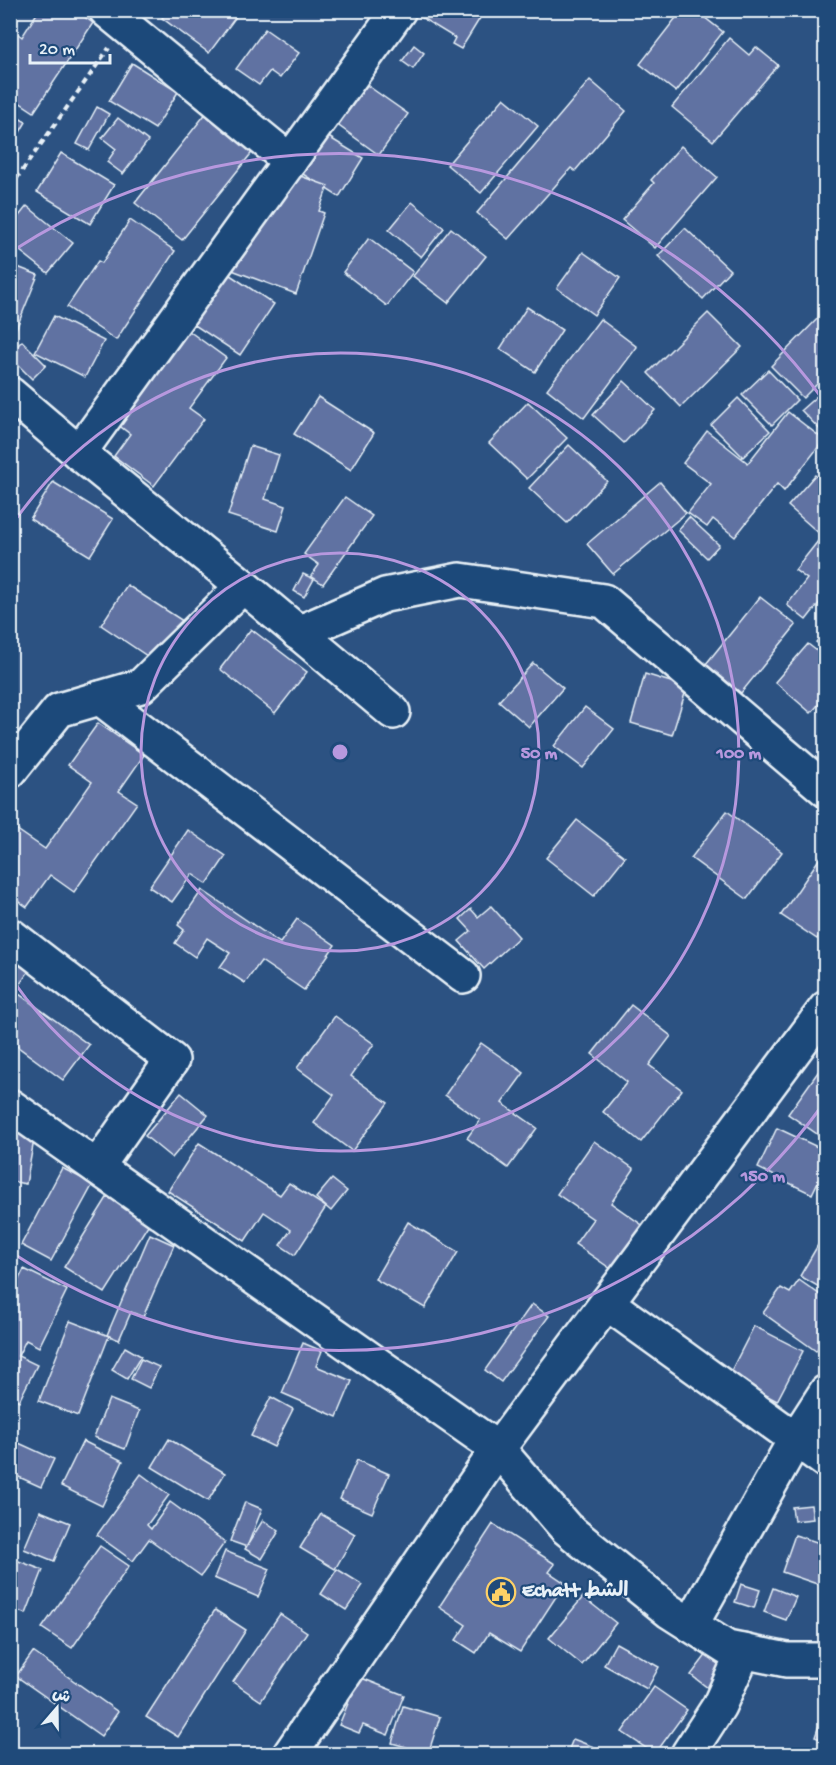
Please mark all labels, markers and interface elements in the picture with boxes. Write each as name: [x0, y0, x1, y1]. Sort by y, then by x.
scale bar: [30, 27, 110, 65]
text: 20 m: [39, 40, 75, 61]
centre of rings: [330, 742, 350, 762]
text: 50 m: [521, 744, 558, 765]
text: 100 m: [716, 744, 762, 765]
text: 150 m: [740, 1167, 785, 1188]
public building icon: Echatt الشط: [485, 1576, 517, 1608]
place label: Echatt الشط: [522, 1580, 628, 1604]
north arrow: [27, 1678, 87, 1738]
text: ش: [49, 1685, 72, 1709]

